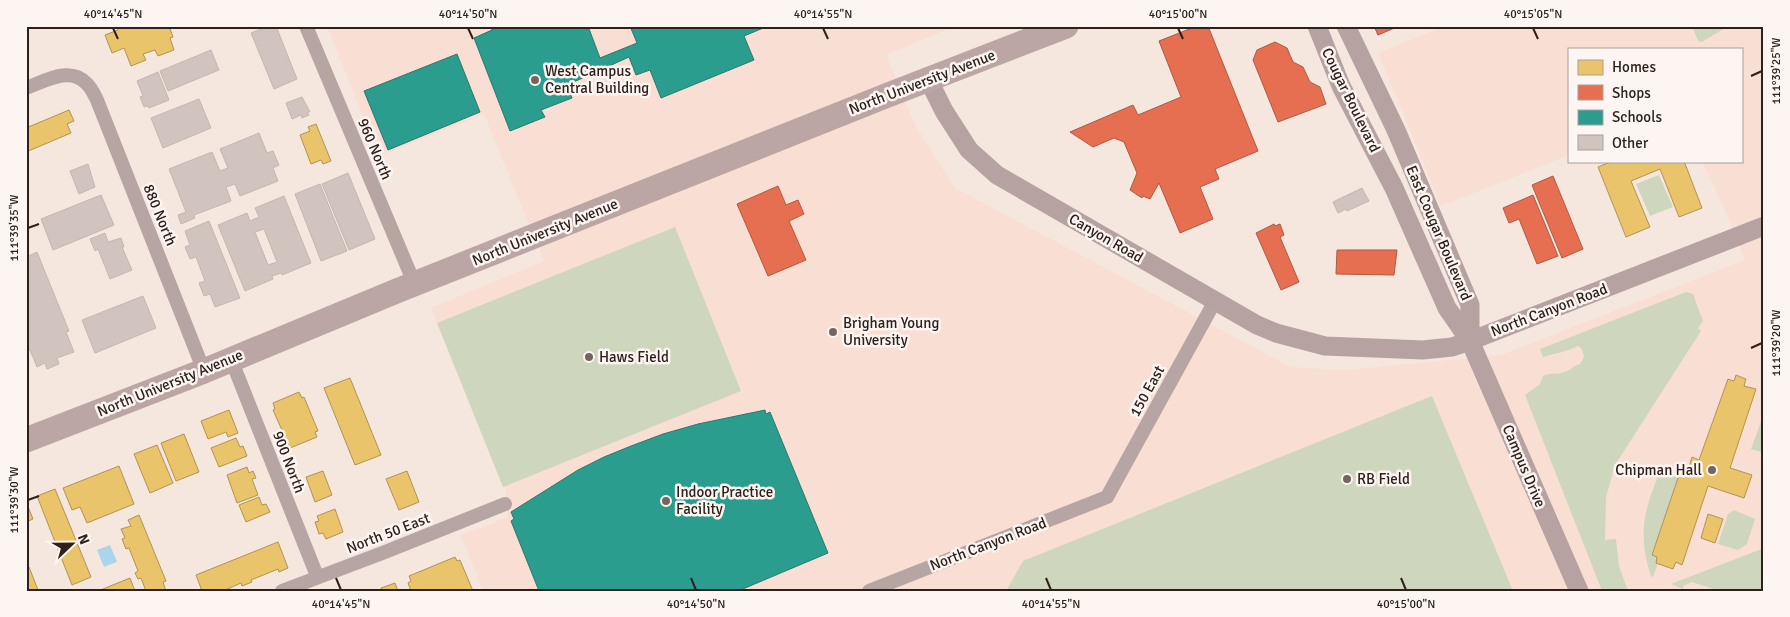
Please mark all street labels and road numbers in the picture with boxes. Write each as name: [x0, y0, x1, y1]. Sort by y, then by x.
street label: Cougar Boulevard: [1318, 45, 1384, 155]
street label: North University Avenue: [846, 46, 998, 118]
street label: 960 North: [354, 116, 396, 182]
street label: East Cougar Boulevard: [1402, 163, 1476, 303]
street label: 880 North: [140, 182, 180, 248]
street label: North University Avenue: [470, 195, 620, 269]
street label: Canyon Road: [1066, 210, 1146, 266]
street label: North Canyon Road: [1488, 279, 1610, 340]
street label: North University Avenue: [95, 346, 245, 420]
street label: 150 East: [1126, 362, 1168, 420]
street label: Campus Drive: [1499, 422, 1549, 510]
street label: 900 North: [269, 429, 309, 495]
street label: North 50 East: [344, 509, 432, 557]
street label: North Canyon Road: [927, 513, 1049, 574]

